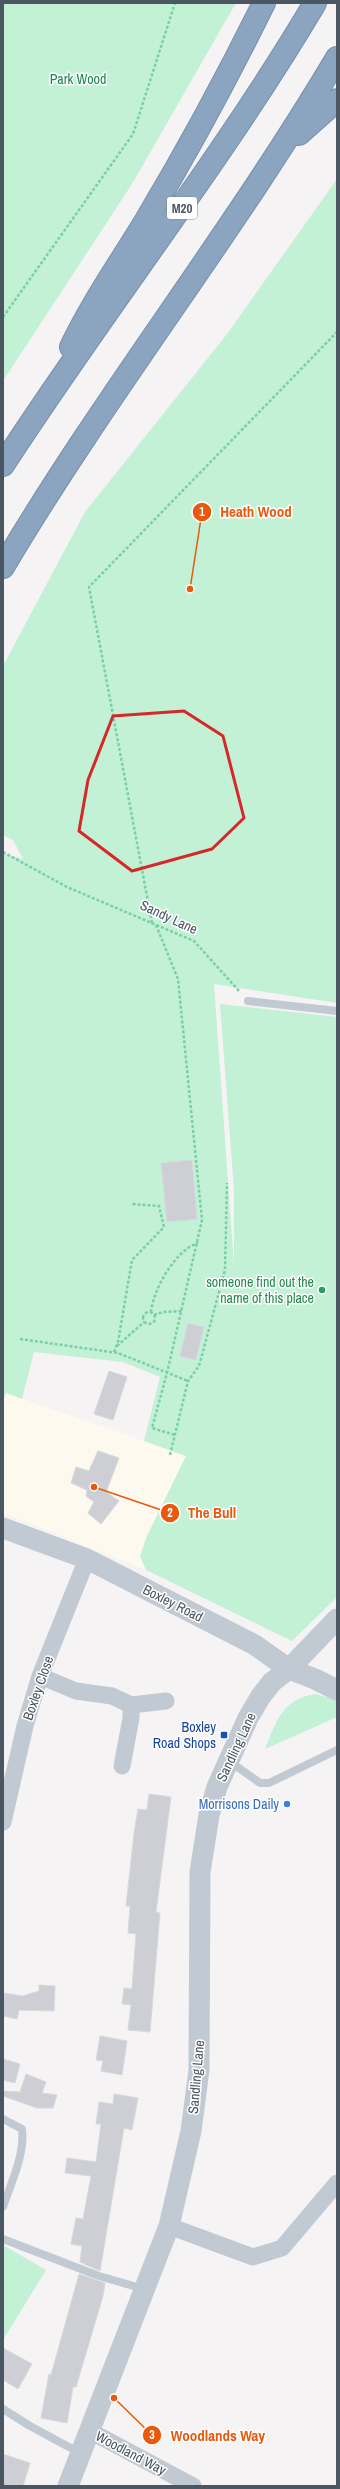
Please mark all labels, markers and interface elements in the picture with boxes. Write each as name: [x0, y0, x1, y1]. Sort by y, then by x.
park label: Park Wood: [50, 70, 106, 88]
road number: M20: [167, 197, 197, 219]
callout: Heath Wood: [192, 498, 300, 525]
text: Heath Wood: [220, 501, 292, 522]
text: 1: [199, 504, 205, 520]
street label: Sandy Lane: [137, 896, 201, 938]
place label: someone find out the name of this place: [206, 1273, 314, 1307]
marker: someone find out the name of this place: [317, 1285, 327, 1295]
callout: The Bull: [160, 1499, 244, 1526]
text: The Bull: [188, 1502, 236, 1523]
text: 2: [167, 1505, 173, 1521]
street label: Boxley Road: [140, 1580, 206, 1626]
street label: Boxley Close: [19, 1653, 57, 1723]
street label: Sandling Lane: [212, 1710, 260, 1784]
place label: Boxley Road Shops: [153, 1718, 216, 1752]
marker: Boxley Road Shops: [219, 1730, 229, 1740]
place label: Morrisons Daily: [199, 1795, 279, 1813]
marker: Morrisons Daily: [282, 1799, 292, 1809]
street label: Sandling Lane: [184, 2039, 208, 2115]
callout: Woodlands Way: [142, 2422, 273, 2449]
text: Woodlands Way: [171, 2425, 265, 2446]
street label: Woodland Way: [93, 2427, 170, 2479]
text: 3: [149, 2427, 155, 2443]

